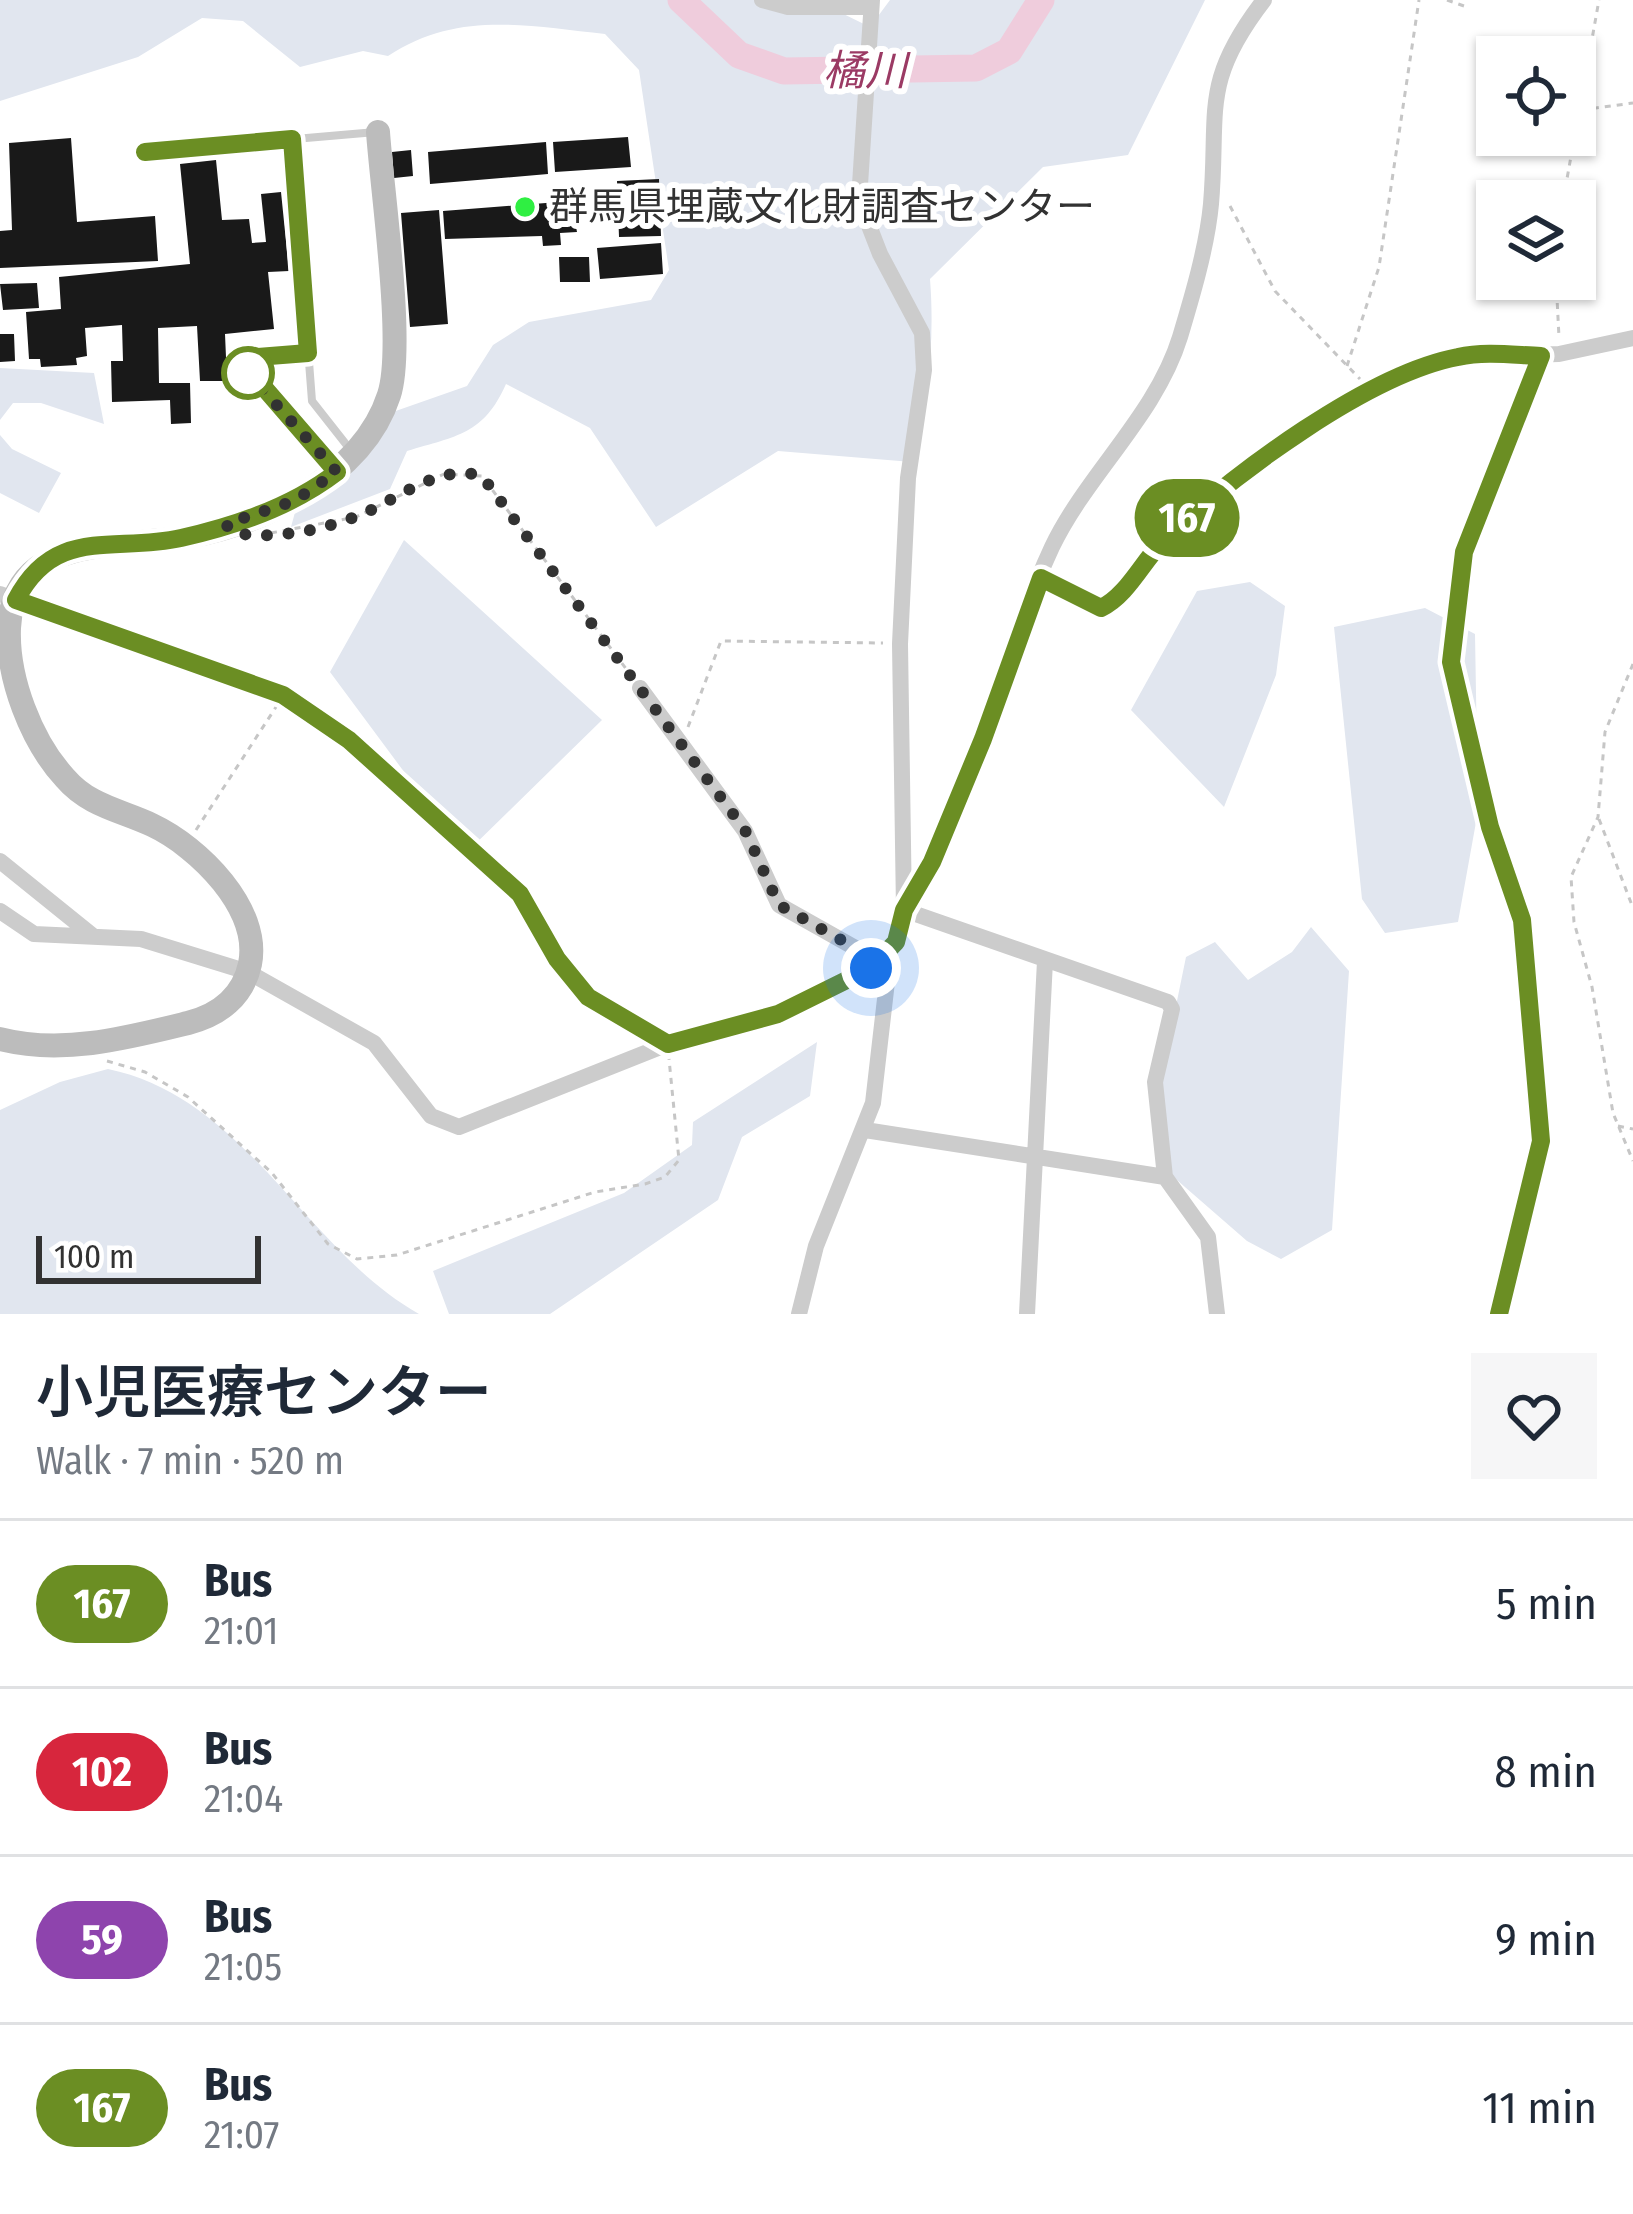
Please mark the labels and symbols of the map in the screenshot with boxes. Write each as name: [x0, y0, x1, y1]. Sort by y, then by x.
water label: 橘川: [823, 46, 911, 96]
place label: 群馬県埋蔵文化財調査センター: [549, 184, 1095, 230]
marker: 群馬県埋蔵文化財調査センター: [512, 194, 538, 220]
unlabelled marker: [223, 348, 273, 398]
line badge: 167: [1118, 479, 1256, 557]
your location: [841, 938, 901, 998]
scale bar: [36, 1230, 261, 1283]

